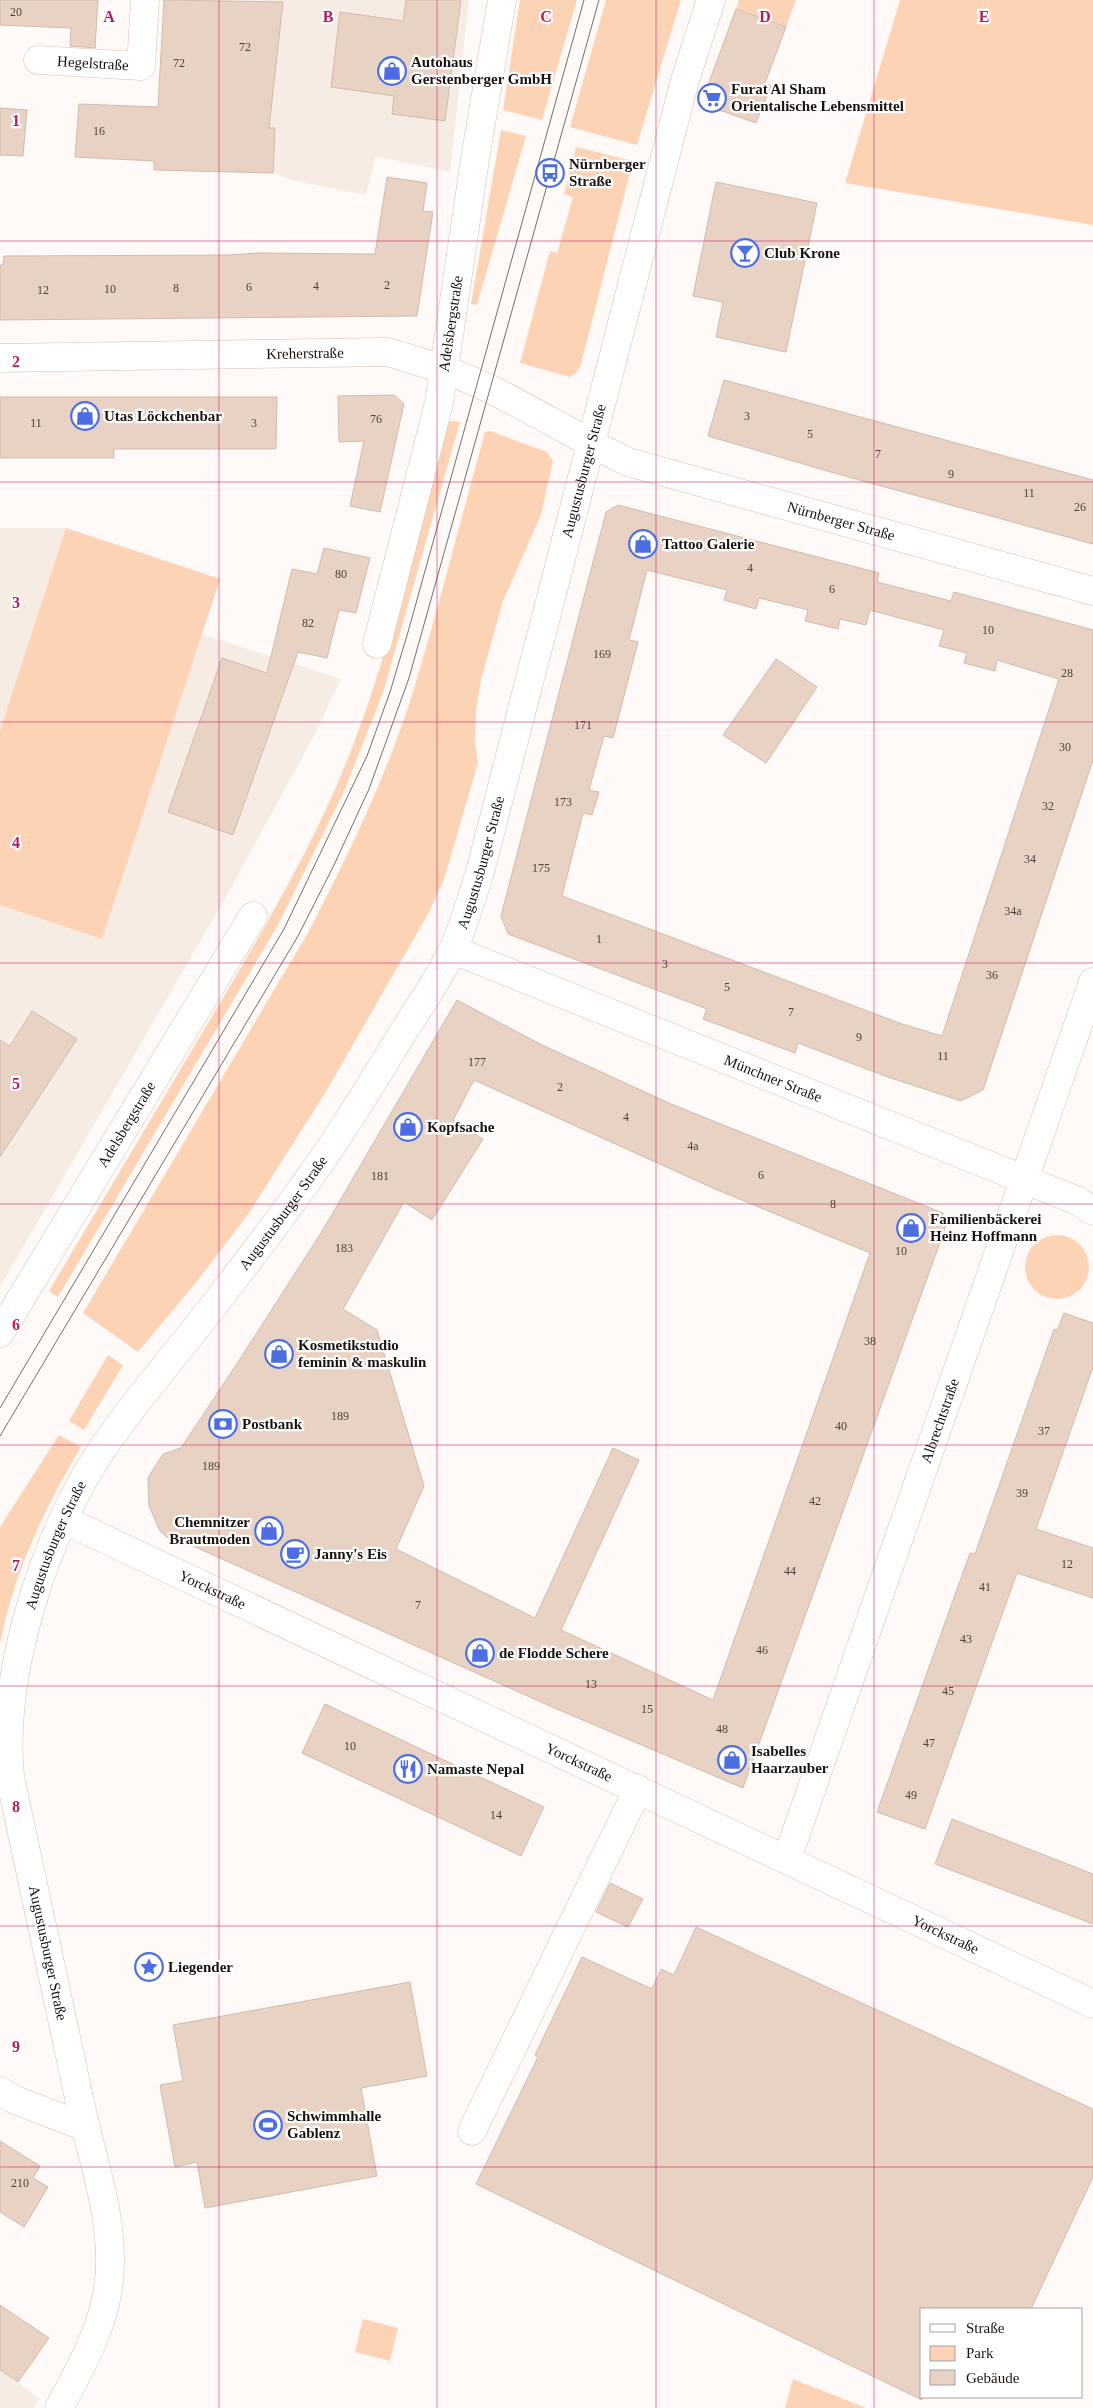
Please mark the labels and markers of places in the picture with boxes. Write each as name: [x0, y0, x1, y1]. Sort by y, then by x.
place label: Autohaus Gerstenberger GmbH: [411, 54, 552, 87]
shop icon: Autohaus Gerstenberger GmbH: [377, 56, 407, 86]
place label: Furat Al Sham Orientalische Lebensmittel: [731, 81, 904, 114]
supermarket icon: Furat Al Sham Orientalische Lebensmittel: [697, 83, 727, 113]
place label: Nürnberger Straße: [569, 156, 646, 189]
bus stop icon: Nürnberger Straße: [535, 158, 565, 188]
bar icon: Club Krone: [730, 238, 760, 268]
place label: Club Krone: [764, 245, 840, 261]
shop icon: Utas Löckchenbar: [70, 401, 100, 431]
place label: Utas Löckchenbar: [104, 408, 222, 424]
shop icon: Tattoo Galerie: [628, 529, 658, 559]
place label: Tattoo Galerie: [662, 536, 755, 552]
shop icon: Kopfsache: [393, 1112, 423, 1142]
place label: Kopfsache: [427, 1119, 495, 1135]
place label: Familienbäckerei Heinz Hoffmann: [930, 1211, 1041, 1244]
shop icon: Familienbäckerei Heinz Hoffmann: [896, 1213, 926, 1243]
place label: Kosmetikstudio feminin & maskulin: [298, 1337, 427, 1370]
shop icon: Kosmetikstudio feminin & maskulin: [264, 1339, 294, 1369]
bank icon: Postbank: [208, 1409, 238, 1439]
place label: Postbank: [242, 1416, 303, 1432]
place label: Chemnitzer Brautmoden: [169, 1514, 251, 1547]
shop icon: Chemnitzer Brautmoden: [254, 1516, 284, 1546]
cafe icon: Janny's Eis: [280, 1539, 310, 1569]
place label: Janny's Eis: [314, 1546, 387, 1562]
shop icon: de Flodde Schere: [465, 1638, 495, 1668]
place label: de Flodde Schere: [499, 1645, 609, 1661]
place label: Isabelles Haarzauber: [751, 1743, 829, 1776]
shop icon: Isabelles Haarzauber: [717, 1745, 747, 1775]
restaurant icon: Namaste Nepal: [393, 1754, 423, 1784]
place label: Namaste Nepal: [427, 1761, 524, 1777]
place icon: Liegender: [134, 1952, 164, 1982]
place label: Liegender: [168, 1959, 233, 1975]
place label: Schwimmhalle Gablenz: [287, 2108, 382, 2141]
sports icon: Schwimmhalle Gablenz: [253, 2110, 283, 2140]

